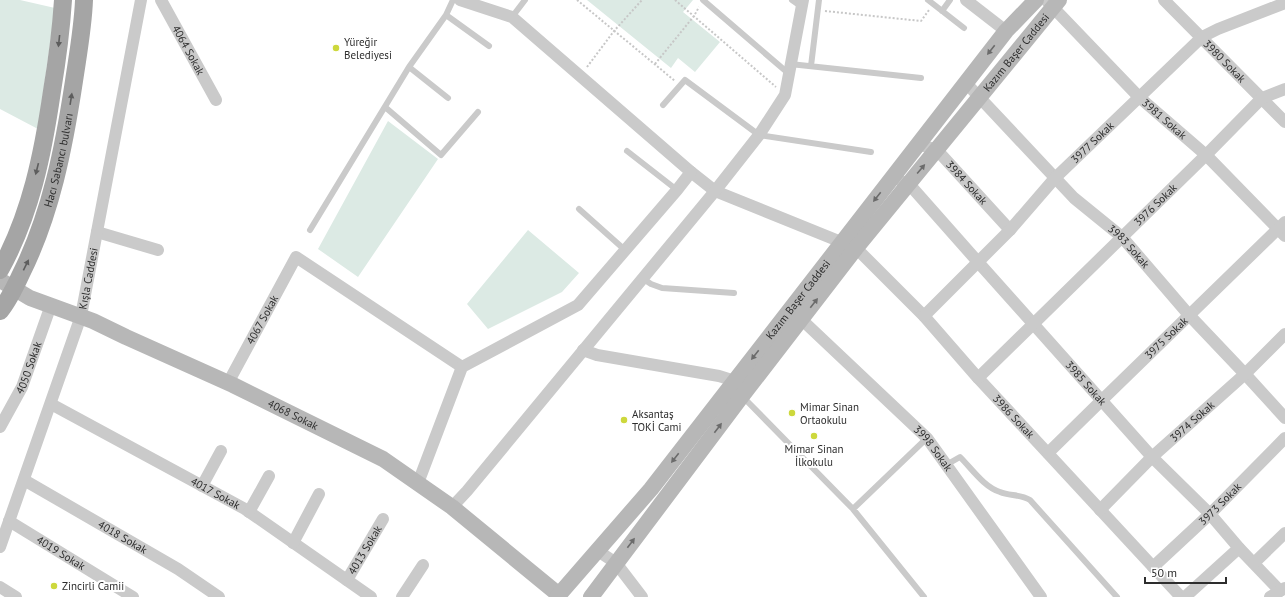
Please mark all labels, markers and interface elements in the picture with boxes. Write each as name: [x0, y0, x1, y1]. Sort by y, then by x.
street label: Kazım Başer Caddesi: [980, 10, 1052, 94]
street label: 4064 Sokak: [169, 23, 208, 78]
one-way arrow: [56, 35, 63, 47]
place label: Yüreğir Belediyesi: [344, 35, 392, 62]
street label: 3980 Sokak: [1200, 37, 1249, 86]
marker: Yüreğir Belediyesi: [331, 43, 341, 53]
one-way arrow: [987, 45, 995, 56]
one-way arrow: [68, 93, 74, 105]
street label: 3981 Sokak: [1139, 96, 1190, 143]
street label: Hacı Sabancı bulvarı: [41, 112, 76, 209]
street label: 3977 Sokak: [1068, 118, 1117, 166]
street label: 3984 Sokak: [943, 158, 991, 208]
one-way arrow: [34, 162, 40, 175]
one-way arrow: [917, 164, 926, 174]
street label: 3976 Sokak: [1131, 180, 1180, 229]
one-way arrow: [873, 191, 881, 202]
street label: 3983 Sokak: [1105, 221, 1153, 272]
street label: Kışla Caddesi: [75, 246, 101, 310]
street label: Kazım Başer Caddesi: [763, 257, 833, 342]
one-way arrow: [23, 259, 29, 271]
street label: 4067 Sokak: [243, 292, 282, 347]
one-way arrow: [809, 297, 818, 308]
street label: 3975 Sokak: [1142, 313, 1191, 362]
street label: 4050 Sokak: [12, 339, 45, 397]
one-way arrow: [750, 350, 759, 361]
street label: 3985 Sokak: [1063, 358, 1110, 409]
street label: 3986 Sokak: [990, 392, 1038, 442]
street label: 4068 Sokak: [265, 396, 321, 433]
street label: 3974 Sokak: [1167, 397, 1218, 445]
place label: Mimar Sinan Ortaokulu: [800, 400, 859, 427]
place label: Aksantaş TOKİ Cami: [632, 407, 681, 434]
marker: Mimar Sinan Ortaokulu: [787, 408, 797, 418]
marker: Aksantaş TOKİ Cami: [619, 415, 629, 425]
street label: 3998 Sokak: [911, 422, 956, 474]
one-way arrow: [714, 423, 722, 434]
marker: Mimar Sinan İlkokulu: [809, 431, 819, 441]
place label: Mimar Sinan İlkokulu: [785, 442, 844, 469]
one-way arrow: [671, 453, 679, 463]
street label: 4017 Sokak: [188, 474, 243, 512]
street label: 3973 Sokak: [1196, 479, 1245, 528]
street label: 4018 Sokak: [96, 517, 151, 557]
street label: 4013 Sokak: [345, 522, 385, 577]
street label: 4019 Sokak: [34, 533, 89, 574]
one-way arrow: [627, 538, 635, 549]
scale bar: [1145, 559, 1226, 585]
text: 50 m: [1151, 565, 1177, 580]
place label: Zincirli Camii: [62, 579, 124, 593]
marker: Zincirli Camii: [49, 581, 59, 591]

